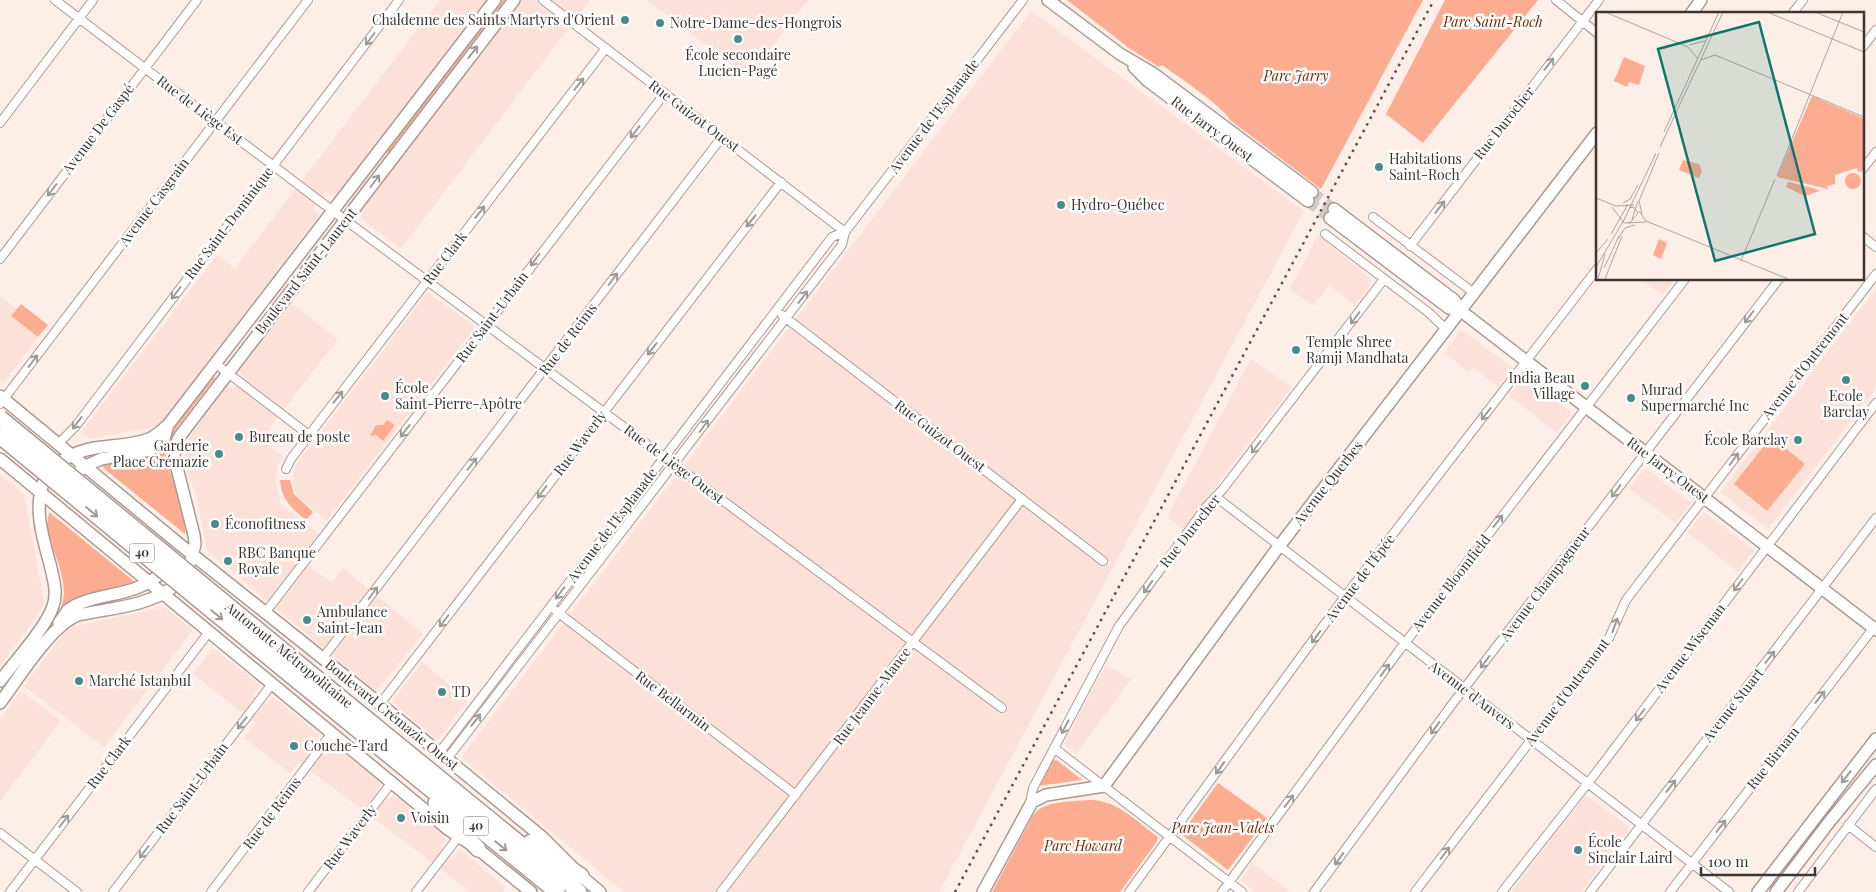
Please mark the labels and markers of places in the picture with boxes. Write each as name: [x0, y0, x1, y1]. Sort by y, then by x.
place label: Chaldenne des Saints Martyrs d'Orient: [372, 10, 616, 29]
place label: Notre-Dame-des-Hongrois: [670, 13, 842, 32]
marker: Chaldenne des Saints Martyrs d'Orient: [619, 14, 631, 26]
marker: Notre-Dame-des-Hongrois: [654, 17, 666, 29]
marker: École secondaire Lucien-Pagé: [732, 33, 744, 45]
place label: École secondaire Lucien-Pagé: [685, 45, 791, 80]
place label: Habitations Saint-Roch: [1389, 149, 1462, 184]
marker: Habitations Saint-Roch: [1373, 161, 1385, 173]
place label: Hydro-Québec: [1071, 195, 1165, 214]
marker: Hydro-Québec: [1055, 199, 1067, 211]
place label: Temple Shree Ramji Mandhata: [1306, 332, 1409, 367]
marker: Temple Shree Ramji Mandhata: [1290, 344, 1302, 356]
place label: India Beau Village: [1508, 368, 1575, 403]
marker: Ecole Barclay: [1840, 374, 1852, 386]
place label: École Saint-Pierre-Apôtre: [395, 378, 522, 413]
marker: India Beau Village: [1579, 380, 1591, 392]
place label: Murad Supermarché Inc: [1641, 380, 1749, 415]
place label: Ecole Barclay: [1823, 386, 1869, 421]
marker: École Saint-Pierre-Apôtre: [379, 390, 391, 402]
marker: Murad Supermarché Inc: [1625, 392, 1637, 404]
place label: Bureau de poste: [249, 427, 350, 446]
place label: École Barclay: [1704, 430, 1788, 449]
marker: Bureau de poste: [233, 431, 245, 443]
marker: École Barclay: [1792, 434, 1804, 446]
place label: Garderie Place Crémazie: [113, 436, 209, 471]
marker: Garderie Place Crémazie: [213, 448, 225, 460]
place label: Éconofitness: [225, 514, 306, 533]
marker: Éconofitness: [209, 518, 221, 530]
place label: RBC Banque Royale: [238, 543, 316, 578]
marker: RBC Banque Royale: [222, 555, 234, 567]
place label: Ambulance Saint-Jean: [316, 602, 388, 637]
marker: Ambulance Saint-Jean: [301, 614, 313, 626]
place label: Marché Istanbul: [89, 671, 191, 690]
marker: Marché Istanbul: [73, 675, 85, 687]
place label: TD: [452, 682, 471, 701]
marker: TD: [436, 686, 448, 698]
place label: Couche-Tard: [304, 736, 388, 755]
marker: Couche-Tard: [288, 740, 300, 752]
place label: Voisin: [410, 808, 450, 827]
marker: Voisin: [395, 812, 407, 824]
place label: École Sinclair Laird: [1588, 832, 1673, 867]
marker: École Sinclair Laird: [1572, 844, 1584, 856]

